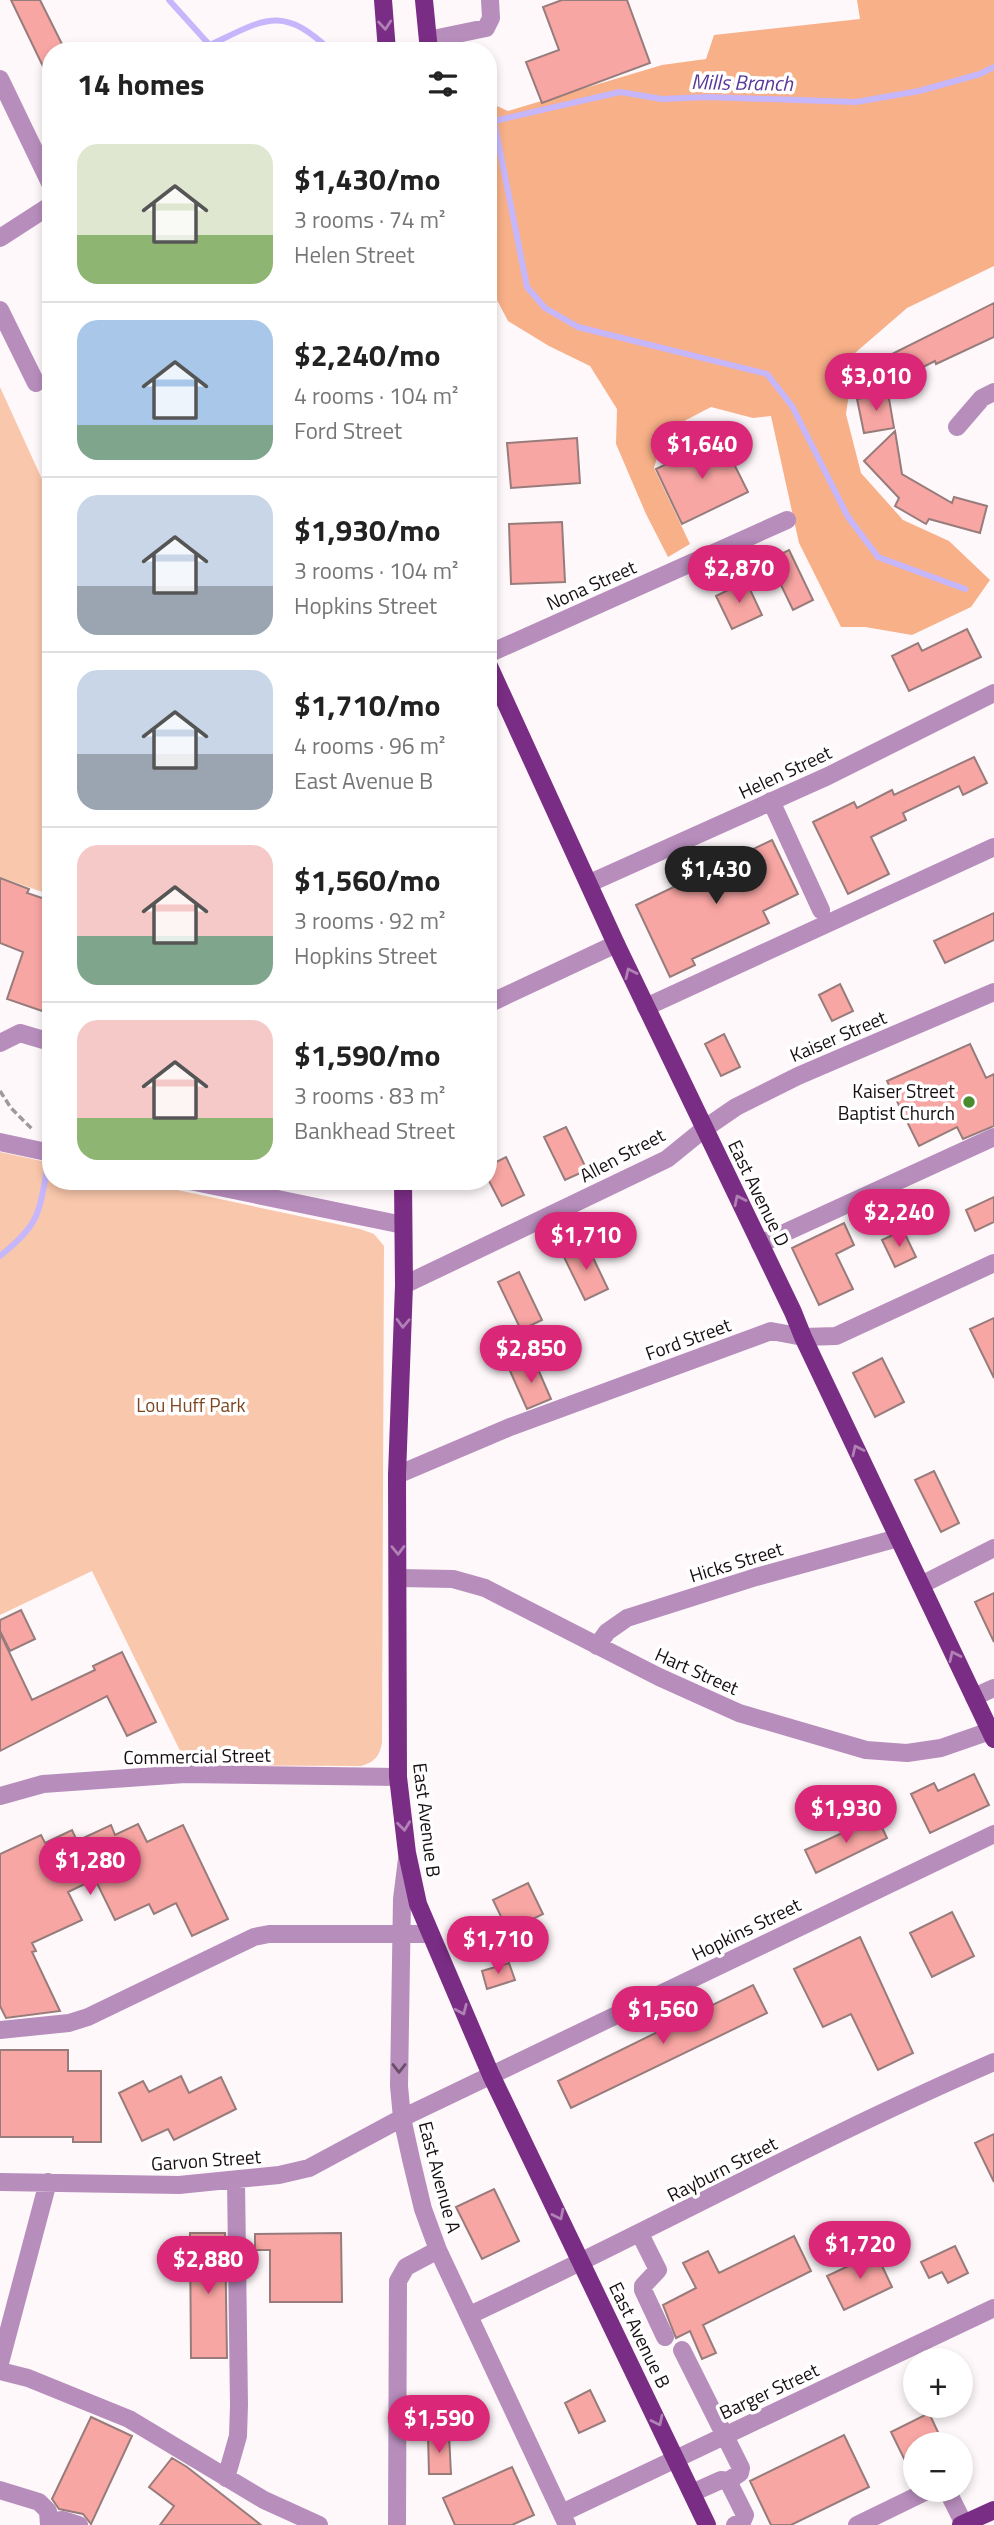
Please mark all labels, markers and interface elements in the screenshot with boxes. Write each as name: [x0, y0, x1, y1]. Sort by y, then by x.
one-way arrow: [377, 20, 392, 31]
text: 14 homes: [77, 61, 204, 107]
icon: filters: [424, 65, 462, 103]
water label: Mills Branch: [691, 65, 794, 99]
text: $1,430/mo: [294, 156, 440, 202]
icon: home: [133, 172, 217, 256]
text: 3 rooms · 74 m²: [294, 202, 445, 237]
text: Helen Street: [294, 237, 415, 272]
text: $2,240/mo: [294, 332, 440, 378]
icon: home: [133, 348, 217, 432]
pin: $3,010: [819, 354, 933, 413]
text: $3,010: [841, 358, 911, 393]
text: 4 rooms · 104 m²: [294, 378, 458, 413]
text: Ford Street: [294, 413, 402, 448]
pin: $1,640: [645, 421, 759, 481]
text: $1,640: [667, 426, 737, 461]
text: $1,930/mo: [294, 507, 440, 553]
icon: home: [133, 523, 217, 607]
pin: $2,870: [682, 546, 796, 605]
text: $2,870: [704, 550, 774, 585]
street label: Nona Street: [541, 552, 641, 617]
text: 3 rooms · 104 m²: [294, 553, 458, 588]
text: Hopkins Street: [294, 588, 437, 623]
text: $1,710/mo: [294, 682, 440, 728]
icon: home: [133, 698, 217, 782]
text: 4 rooms · 96 m²: [294, 728, 445, 763]
street label: Helen Street: [733, 737, 836, 806]
text: East Avenue B: [294, 763, 433, 798]
pin: $1,430: [659, 846, 773, 906]
text: $1,430: [681, 851, 751, 886]
text: $1,560/mo: [294, 857, 440, 903]
icon: home: [133, 873, 217, 957]
text: 3 rooms · 92 m²: [294, 903, 445, 938]
text: Hopkins Street: [294, 938, 437, 973]
one-way arrow: [624, 968, 638, 980]
street label: Kaiser Street: [785, 1002, 891, 1069]
text: $1,590/mo: [294, 1032, 440, 1078]
icon: home: [133, 1048, 217, 1132]
place label: Kaiser Street Baptist Church: [838, 1076, 955, 1127]
text: 3 rooms · 83 m²: [294, 1078, 445, 1113]
marker: Kaiser Street Baptist Church: [961, 1094, 977, 1110]
text: Bankhead Street: [294, 1113, 455, 1148]
street label: Allen Street: [574, 1120, 670, 1189]
street label: East Avenue D: [721, 1134, 798, 1251]
pin: $2,240: [842, 1190, 956, 1249]
text: $2,240: [864, 1194, 934, 1229]
one-way arrow: [733, 1195, 747, 1207]
pin: $1,710: [529, 1212, 643, 1272]
text: $1,710: [551, 1217, 621, 1252]
street label: Ford Street: [641, 1310, 735, 1367]
one-way arrow: [395, 1318, 410, 1329]
pin: $2,850: [474, 1326, 588, 1385]
text: $2,850: [496, 1330, 566, 1365]
park label: Lou Huff Park: [136, 1390, 246, 1419]
one-way arrow: [851, 1445, 865, 1457]
street label: Hicks Street: [686, 1533, 786, 1589]
one-way arrow: [391, 1545, 406, 1556]
street label: Hart Street: [651, 1639, 744, 1702]
one-way arrow: [948, 1651, 962, 1663]
street label: Commercial Street: [123, 1740, 271, 1771]
street label: East Avenue B: [406, 1761, 449, 1879]
pin: $1,930: [789, 1786, 903, 1845]
text: $1,930: [811, 1790, 881, 1825]
one-way arrow: [396, 1821, 411, 1832]
pin: $1,280: [33, 1838, 147, 1897]
text: $1,280: [55, 1842, 125, 1877]
street label: Hopkins Street: [686, 1889, 806, 1968]
pin: $1,710: [441, 1916, 555, 1976]
text: $1,710: [463, 1921, 533, 1956]
pin: $1,560: [606, 1986, 720, 2046]
text: $1,560: [628, 1991, 698, 2026]
one-way arrow: [454, 2003, 468, 2015]
one-way arrow: [392, 2063, 407, 2074]
street label: East Avenue A: [412, 2118, 469, 2236]
street label: Rayburn Street: [662, 2128, 782, 2209]
street label: Garvon Street: [150, 2141, 262, 2178]
one-way arrow: [551, 2208, 565, 2221]
pin: $1,720: [803, 2222, 917, 2281]
text: $1,720: [825, 2226, 895, 2261]
pin: $2,880: [151, 2236, 265, 2296]
text: $2,880: [173, 2241, 243, 2276]
street label: East Avenue B: [602, 2277, 679, 2393]
map controls: [903, 2348, 973, 2502]
button: +: [903, 2348, 973, 2418]
street label: Barger Street: [714, 2355, 824, 2426]
pin: $1,590: [382, 2396, 496, 2455]
text: $1,590: [404, 2400, 474, 2435]
one-way arrow: [649, 2413, 663, 2426]
button: −: [903, 2432, 973, 2502]

